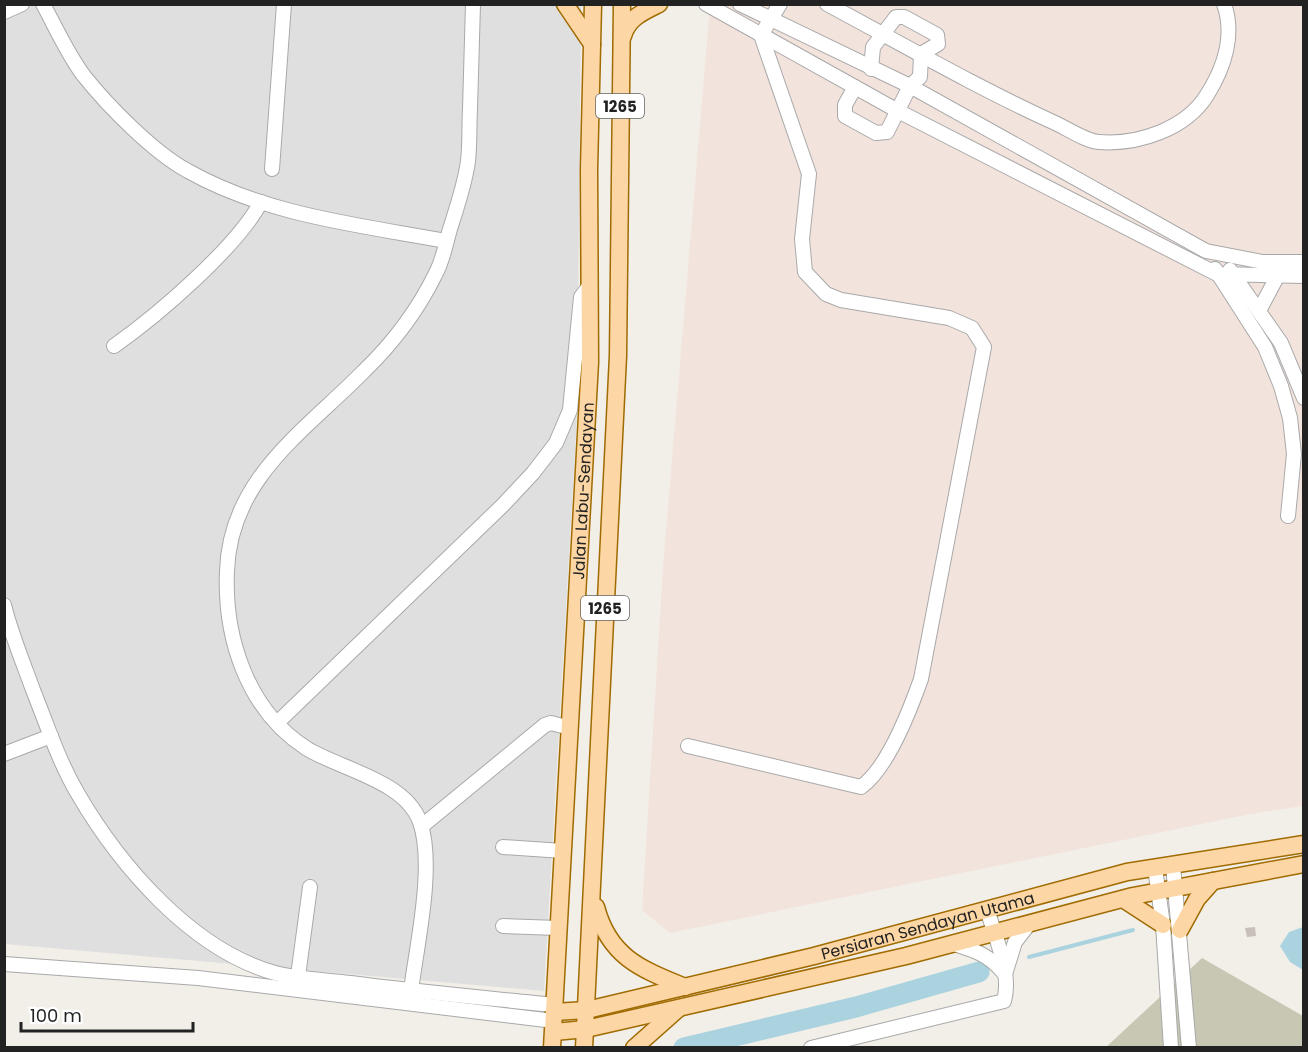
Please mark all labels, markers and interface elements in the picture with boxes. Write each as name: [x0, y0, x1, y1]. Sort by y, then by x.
road number: 1265: [596, 94, 644, 118]
street label: Jalan Labu-Sendayan: [566, 402, 599, 580]
road number: 1265: [581, 596, 629, 620]
street label: Persiaran Sendayan Utama: [818, 886, 1037, 965]
scale bar: [21, 995, 194, 1033]
text: 100 m: [30, 1003, 82, 1028]

